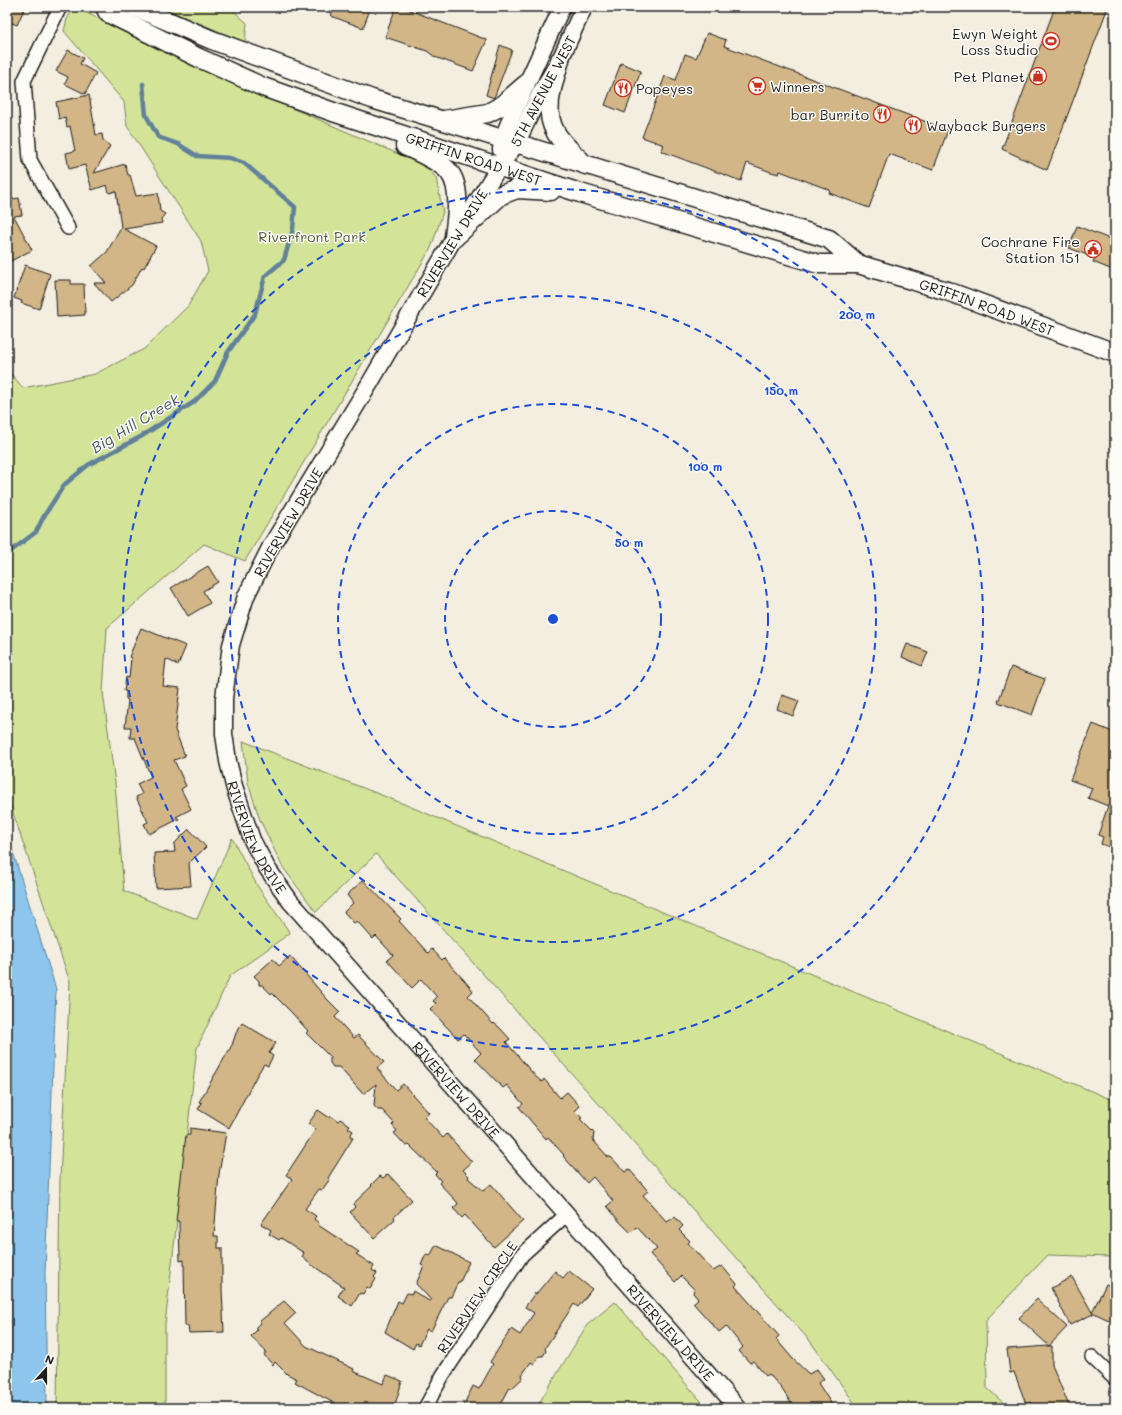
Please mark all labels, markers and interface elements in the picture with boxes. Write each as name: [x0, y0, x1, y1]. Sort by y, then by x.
place label: Ewyn Weight Loss Studio: [952, 24, 1038, 59]
sports icon: Ewyn Weight Loss Studio: [1041, 31, 1061, 51]
street label: 5TH AVENUE WEST: [506, 32, 580, 150]
shop icon: Pet Planet: [1028, 66, 1048, 86]
place label: Pet Planet: [954, 67, 1025, 86]
supermarket icon: Winners: [747, 76, 767, 96]
place label: Winners: [770, 77, 825, 96]
restaurant icon: Popeyes: [613, 78, 633, 98]
place label: Popeyes: [636, 79, 693, 98]
restaurant icon: bar Burrito: [872, 104, 892, 124]
place label: bar Burrito: [791, 105, 869, 124]
restaurant icon: Wayback Burgers: [903, 115, 923, 135]
place label: Wayback Burgers: [926, 116, 1046, 135]
street label: GRIFFIN ROAD WEST: [403, 127, 544, 189]
street label: RIVERVIEW DRIVE: [412, 185, 492, 301]
park label: Riverfront Park: [258, 227, 366, 246]
place label: Cochrane Fire Station 151: [981, 232, 1080, 267]
public building icon: Cochrane Fire Station 151: [1083, 239, 1103, 259]
street label: GRIFFIN ROAD WEST: [917, 274, 1057, 339]
text: 200 m: [839, 306, 875, 322]
text: 150 m: [764, 382, 798, 398]
water label: Big Hill Creek: [87, 388, 184, 457]
text: 100 m: [688, 458, 722, 474]
street label: RIVERVIEW DRIVE: [249, 464, 327, 580]
text: 50 m: [615, 534, 643, 550]
centre of rings: [546, 612, 560, 626]
street label: RIVERVIEW DRIVE: [224, 779, 291, 897]
street label: RIVERVIEW DRIVE: [409, 1037, 504, 1142]
street label: RIVERVIEW CIRCLE: [432, 1237, 522, 1357]
street label: RIVERVIEW DRIVE: [623, 1280, 719, 1385]
north arrow: [26, 1349, 66, 1389]
text: N: [43, 1351, 56, 1368]

